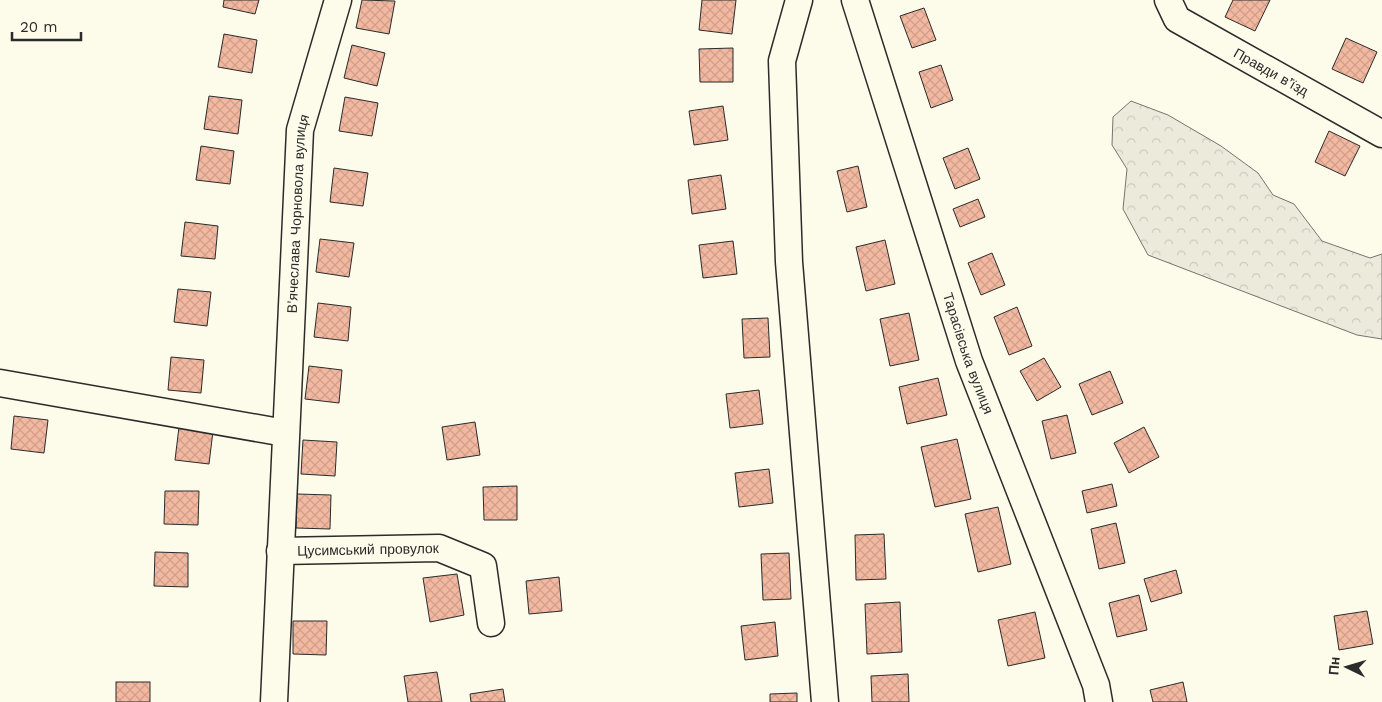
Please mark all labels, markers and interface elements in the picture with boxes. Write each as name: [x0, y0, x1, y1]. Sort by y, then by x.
scale bar: [12, 10, 81, 42]
text: 20 m: [20, 18, 58, 36]
street label: Правди в’їзд: [1231, 45, 1311, 99]
street label: В'ячеслава Чорновола вулиця: [284, 112, 312, 314]
street label: Тарасівська вулиця: [940, 291, 997, 416]
street label: Цусимський провулок: [297, 540, 440, 559]
north arrow: [1322, 642, 1372, 692]
text: Пн: [1325, 656, 1343, 676]

